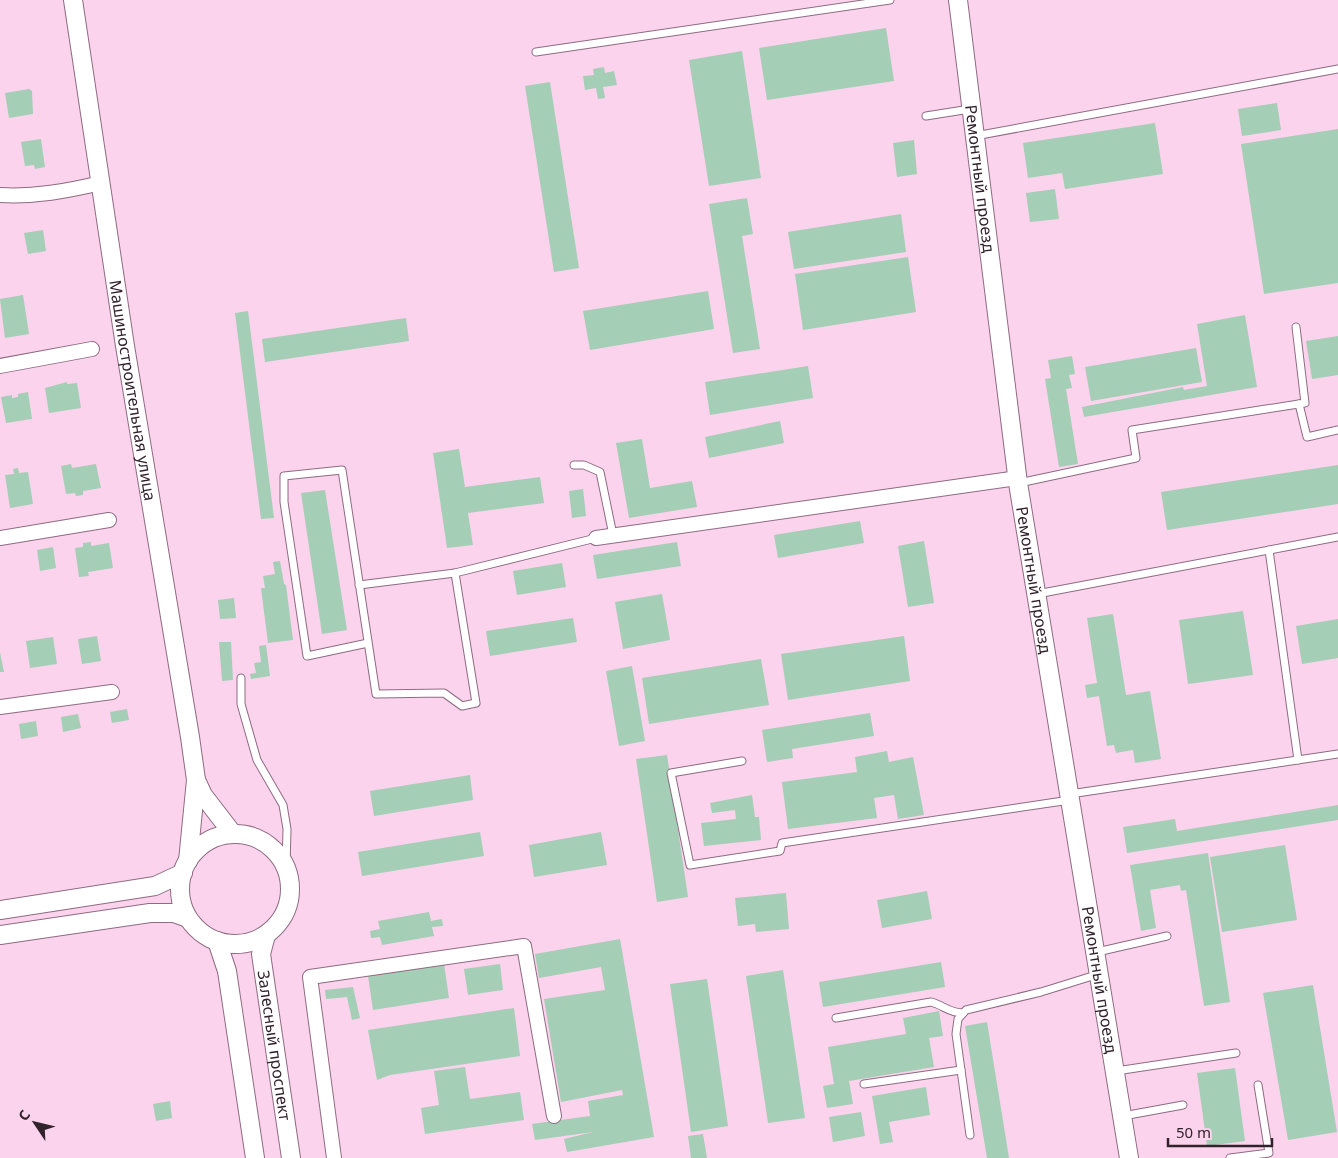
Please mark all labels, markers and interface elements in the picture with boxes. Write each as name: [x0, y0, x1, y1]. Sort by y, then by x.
street label: Ремонтный проезд: [960, 103, 1000, 254]
street label: Машиностроительная улица: [104, 279, 162, 502]
street label: Ремонтный проезд: [1011, 505, 1057, 655]
street label: Ремонтный проезд: [1077, 904, 1123, 1055]
street label: Залесный проспект: [253, 969, 296, 1123]
north arrow: [10, 1098, 60, 1148]
text: С: [14, 1106, 34, 1124]
scale bar: [1168, 1116, 1272, 1148]
text: 50 m: [1176, 1122, 1211, 1142]

